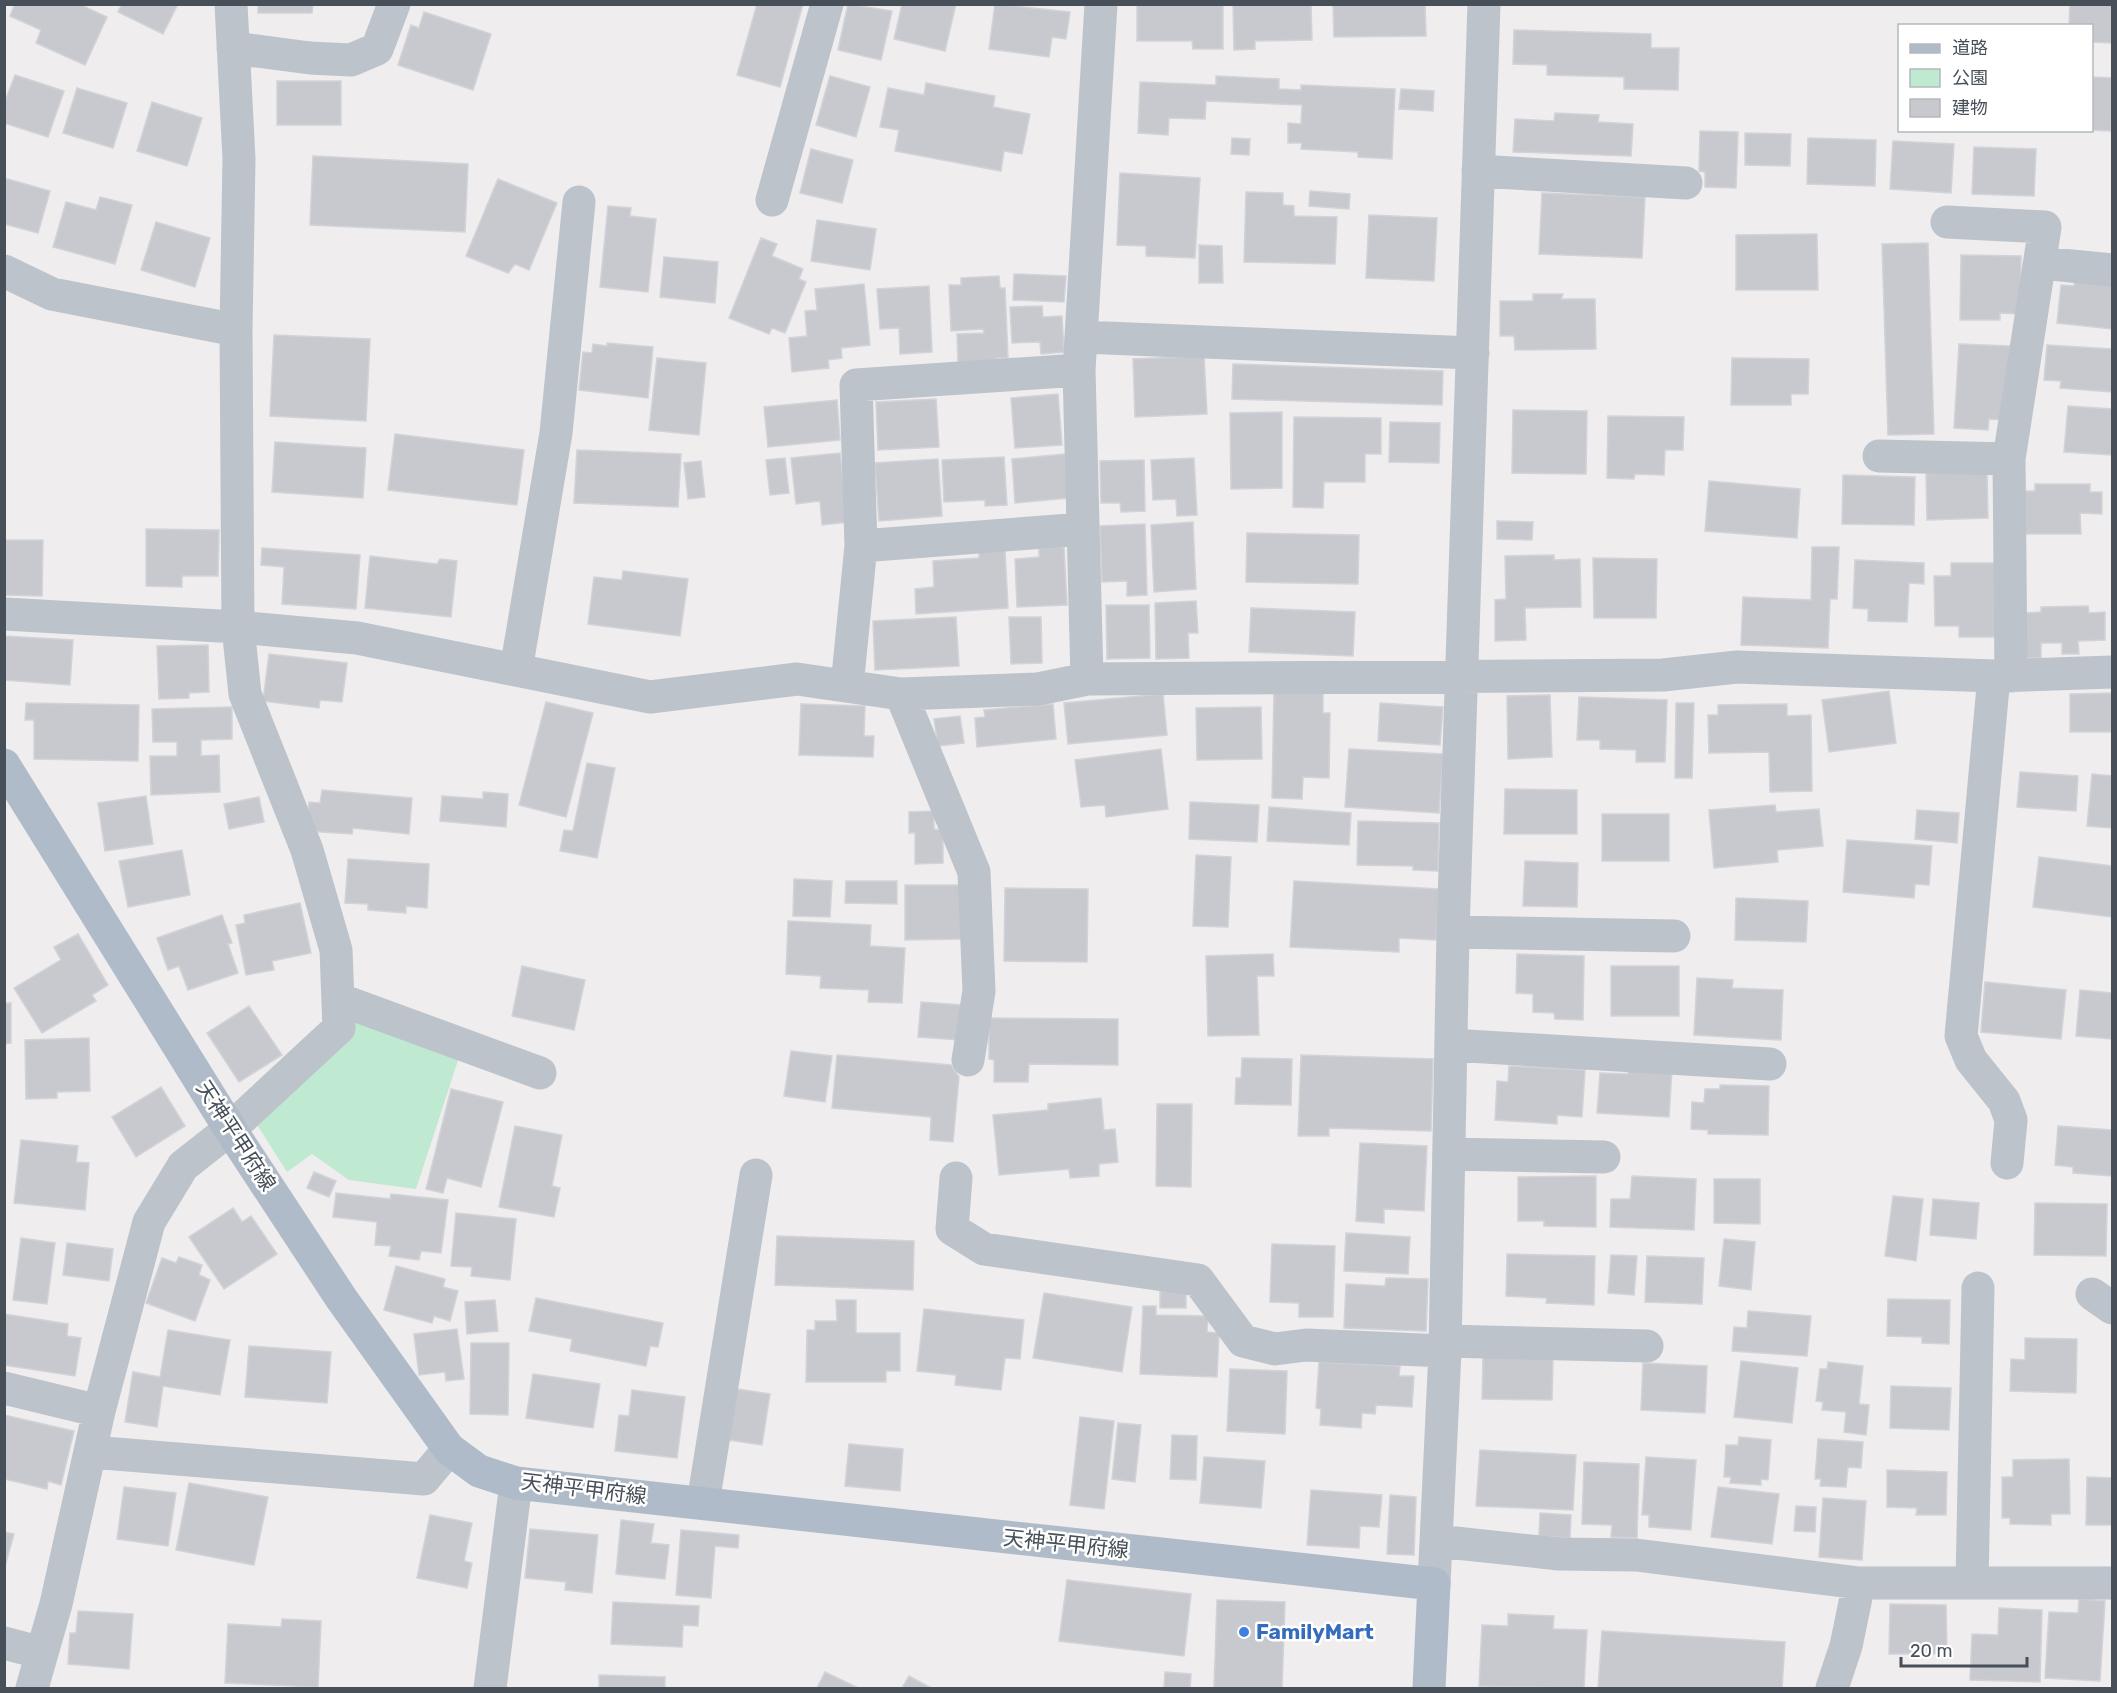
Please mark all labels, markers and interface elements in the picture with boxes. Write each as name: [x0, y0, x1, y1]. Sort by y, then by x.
legend: [1898, 24, 2093, 132]
text: 道路: [1952, 37, 1988, 59]
text: 公園: [1952, 67, 1988, 89]
text: 建物: [1952, 97, 1988, 119]
street label: 天神平甲府線: [192, 1076, 281, 1195]
street label: 天神平甲府線: [520, 1468, 648, 1509]
street label: 天神平甲府線: [1002, 1524, 1130, 1563]
place label: FamilyMart: [1256, 1619, 1374, 1644]
marker: FamilyMart: [1237, 1625, 1251, 1639]
scale bar: [1901, 1630, 2027, 1668]
text: 20 m: [1910, 1640, 1952, 1662]

